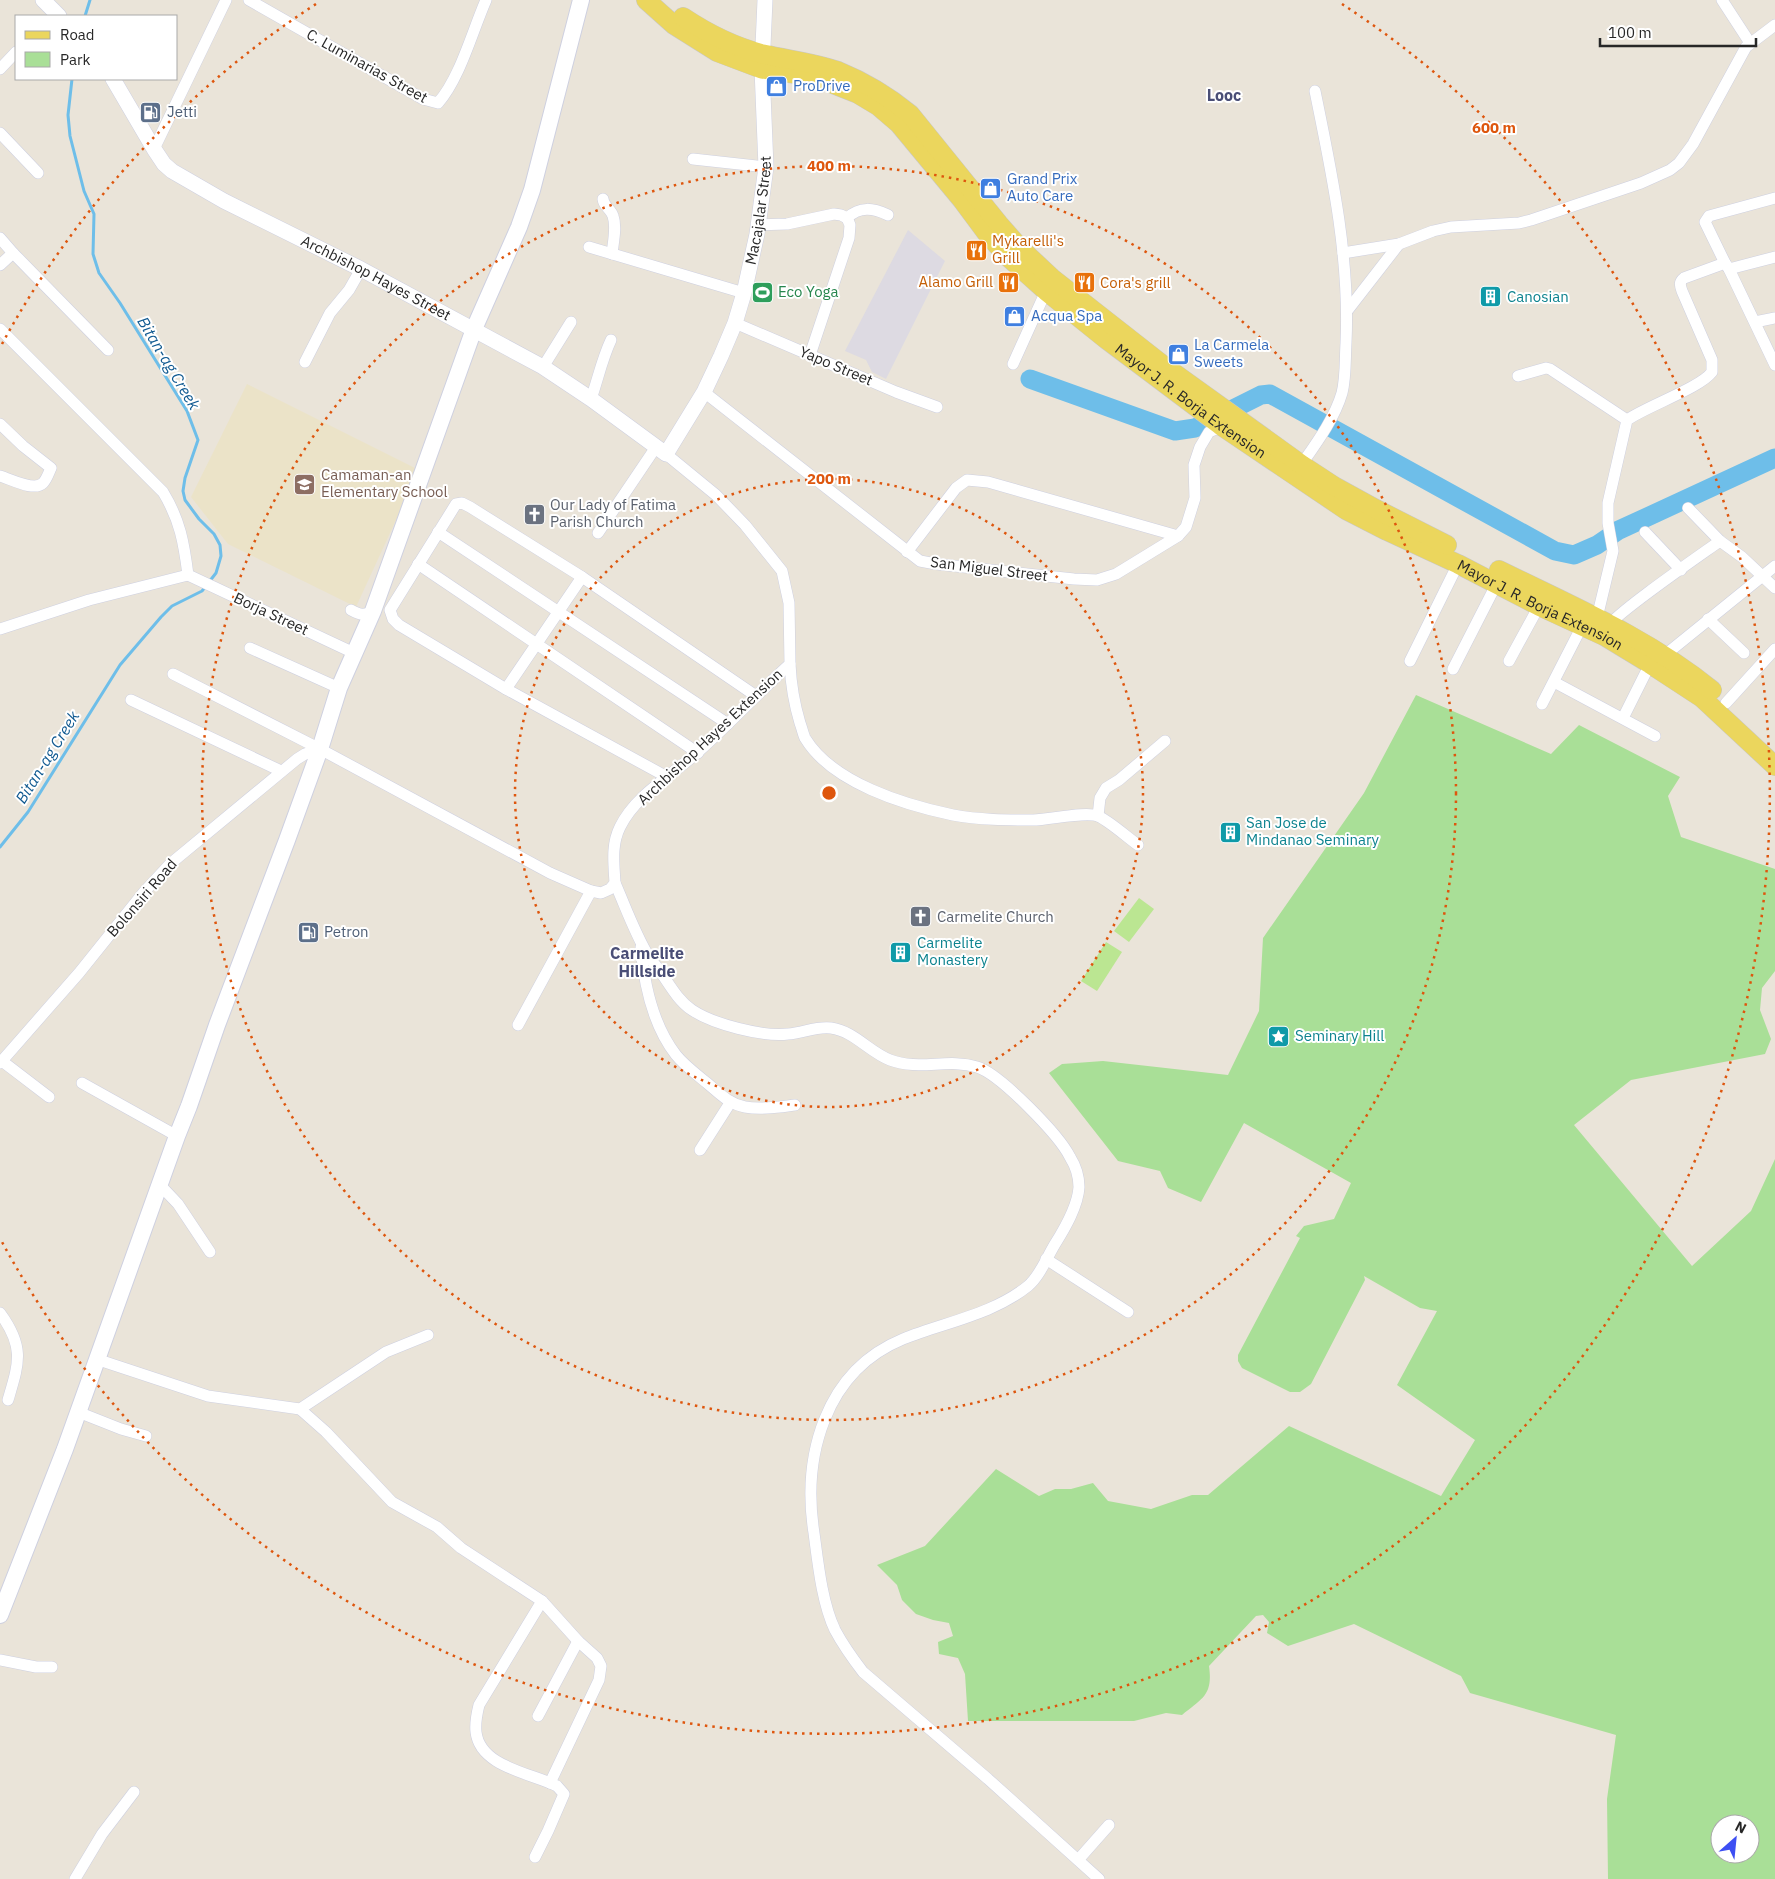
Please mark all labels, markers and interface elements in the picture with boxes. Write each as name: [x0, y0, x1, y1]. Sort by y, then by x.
legend: [15, 15, 178, 80]
scale bar: [1600, 15, 1756, 47]
text: 100 m: [1608, 23, 1652, 42]
street label: C. Luminarias Street: [303, 24, 431, 107]
text: Road: [60, 25, 95, 44]
text: Park: [60, 50, 90, 69]
shop icon: ProDrive: [765, 74, 789, 98]
place label: ProDrive: [793, 76, 851, 95]
district label: Looc: [1207, 85, 1241, 105]
fuel station icon: Jetti: [139, 100, 163, 124]
place label: Jetti: [167, 102, 197, 121]
text: 600 m: [1472, 118, 1516, 137]
street label: Macajalar Street: [741, 156, 775, 266]
text: 400 m: [807, 156, 851, 175]
place label: Grand Prix Auto Care: [1007, 169, 1078, 205]
shop icon: Grand Prix Auto Care: [979, 176, 1003, 200]
street label: Archbishop Hayes Street: [298, 231, 454, 325]
place label: Mykarelli's Grill: [992, 231, 1064, 267]
restaurant icon: Mykarelli's Grill: [964, 238, 988, 262]
restaurant icon: Alamo Grill: [997, 270, 1021, 294]
restaurant icon: Cora's grill: [1072, 271, 1096, 295]
place label: Alamo Grill: [918, 272, 993, 291]
place label: Cora's grill: [1100, 273, 1171, 292]
sports icon: Eco Yoga: [750, 280, 774, 304]
place label: Eco Yoga: [778, 282, 838, 301]
building icon: Canosian: [1479, 285, 1503, 309]
place label: Canosian: [1507, 287, 1569, 306]
shop icon: Acqua Spa: [1003, 304, 1027, 328]
place label: Acqua Spa: [1031, 306, 1102, 325]
water label: Bitan-ag Creek: [133, 313, 205, 414]
place label: La Carmela Sweets: [1194, 335, 1269, 371]
street label: Mayor J. R. Borja Extension: [1111, 339, 1270, 462]
street label: Yapo Street: [797, 342, 876, 390]
shop icon: La Carmela Sweets: [1166, 342, 1190, 366]
place label: Camaman-an Elementary School: [321, 465, 448, 501]
text: 200 m: [807, 469, 851, 488]
school or university icon: Camaman-an Elementary School: [293, 472, 317, 496]
place label: Our Lady of Fatima Parish Church: [550, 495, 676, 531]
church icon: Our Lady of Fatima Parish Church: [522, 502, 546, 526]
street label: San Miguel Street: [929, 552, 1049, 585]
street label: Mayor J. R. Borja Extension: [1454, 555, 1626, 654]
street label: Borja Street: [231, 588, 312, 639]
street label: Archbishop Hayes Extension: [633, 664, 786, 809]
water label: Bitan-ag Creek: [11, 707, 84, 807]
centre of rings: [820, 784, 838, 802]
place label: San Jose de Mindanao Seminary: [1246, 813, 1380, 849]
building icon: San Jose de Mindanao Seminary: [1218, 820, 1242, 844]
street label: Bolonsiri Road: [102, 855, 181, 941]
church icon: Carmelite Church: [909, 905, 933, 929]
place label: Carmelite Church: [937, 907, 1054, 926]
fuel station icon: Petron: [296, 920, 320, 944]
place label: Petron: [324, 922, 369, 941]
place label: Carmelite Monastery: [917, 933, 988, 969]
building icon: Carmelite Monastery: [889, 940, 913, 964]
district label: Carmelite Hillside: [610, 943, 684, 981]
place icon: Seminary Hill: [1267, 1024, 1291, 1048]
place label: Seminary Hill: [1295, 1026, 1384, 1045]
north arrow: [1710, 1814, 1760, 1864]
text: N: [1732, 1817, 1750, 1838]

